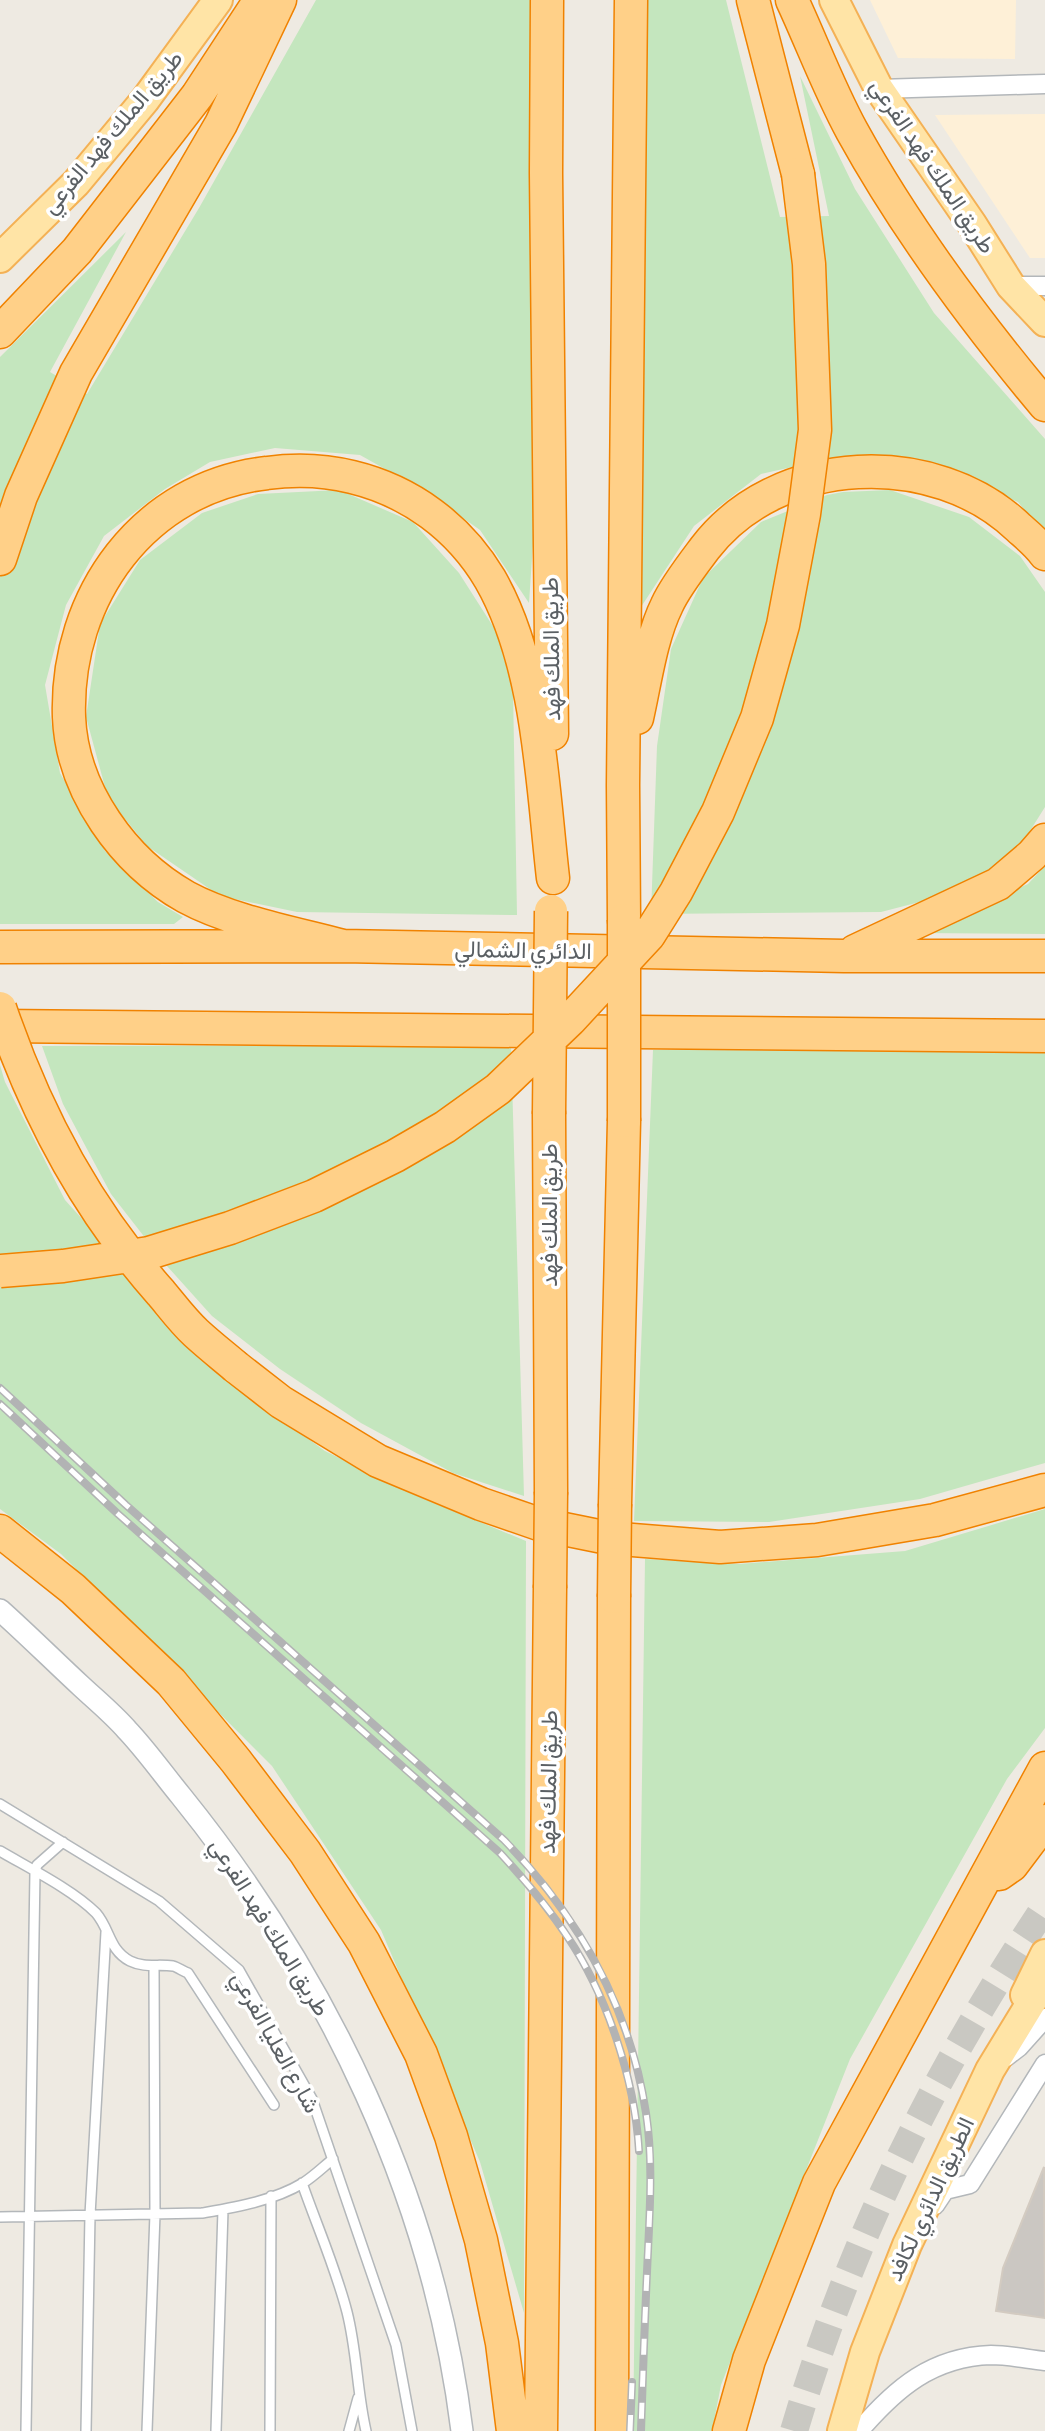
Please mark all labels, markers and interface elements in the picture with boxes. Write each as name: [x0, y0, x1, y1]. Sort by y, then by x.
street label: طريق الملك فهد الفرعي: [36, 45, 192, 223]
street label: طريق الملك فهد الفرعي: [860, 74, 1001, 261]
street label: طريق الملك فهد: [537, 577, 567, 721]
street label: الدائري الشمالي: [454, 936, 592, 970]
street label: طريق الملك فهد: [536, 1143, 564, 1287]
street label: طريق الملك فهد: [534, 1710, 564, 1854]
street label: طريق الملك فهد الفرعي: [200, 1833, 335, 2024]
street label: شارع العليا الفرعي: [221, 1967, 326, 2120]
street label: الطريق الدائري لكافد: [881, 2113, 985, 2287]

